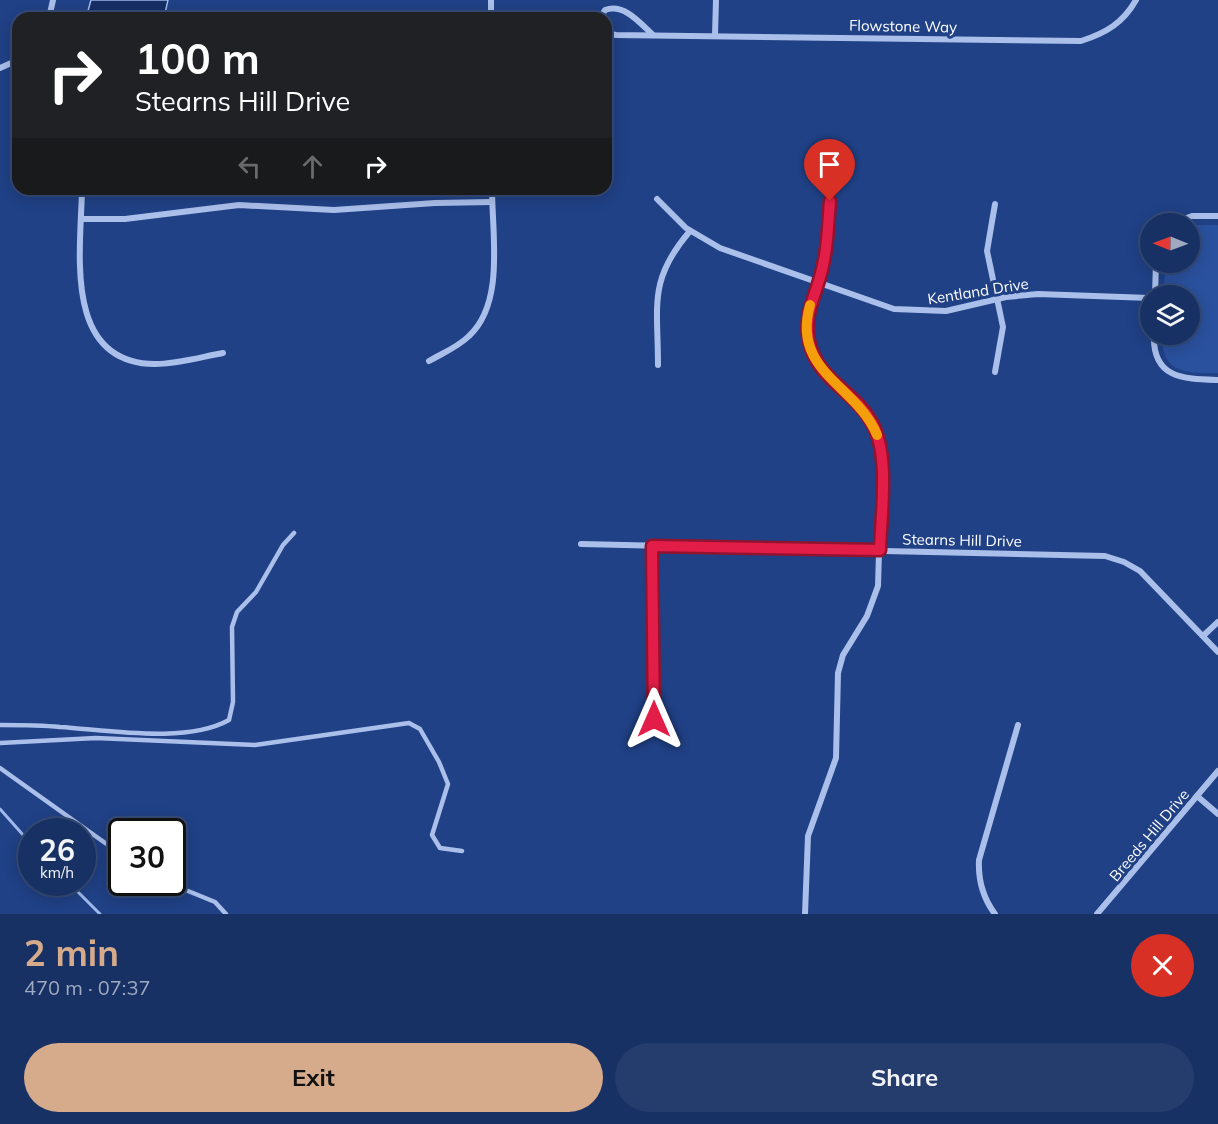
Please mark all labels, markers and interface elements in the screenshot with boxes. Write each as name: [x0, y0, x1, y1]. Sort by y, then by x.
street label: Flowstone Way: [849, 16, 957, 36]
text: 100 m: [135, 32, 260, 85]
icon: right: [36, 36, 114, 114]
text: Stearns Hill Drive: [135, 84, 350, 118]
pin: [804, 139, 855, 201]
icon: arrive: [813, 148, 846, 181]
icon: left: [233, 150, 266, 183]
icon: ahead: [296, 150, 329, 183]
icon: right: [359, 150, 392, 183]
north arrow: [1140, 213, 1200, 273]
map controls: [1140, 213, 1200, 345]
street label: Kentland Drive: [926, 274, 1030, 308]
button: layers: [1140, 285, 1200, 345]
street label: Stearns Hill Drive: [902, 529, 1022, 551]
position arrow: [622, 687, 686, 751]
street label: Breeds Hill Drive: [1105, 785, 1193, 885]
speed limit sign: 30: [108, 818, 186, 896]
text: 26: [39, 831, 75, 869]
text: km/h: [40, 863, 74, 882]
text: 2 min: [24, 930, 119, 975]
button: close: [1131, 934, 1194, 997]
text: 470 m · 07:37: [24, 975, 150, 1000]
button: Exit: [24, 1043, 603, 1112]
button: Share: [615, 1043, 1194, 1112]

